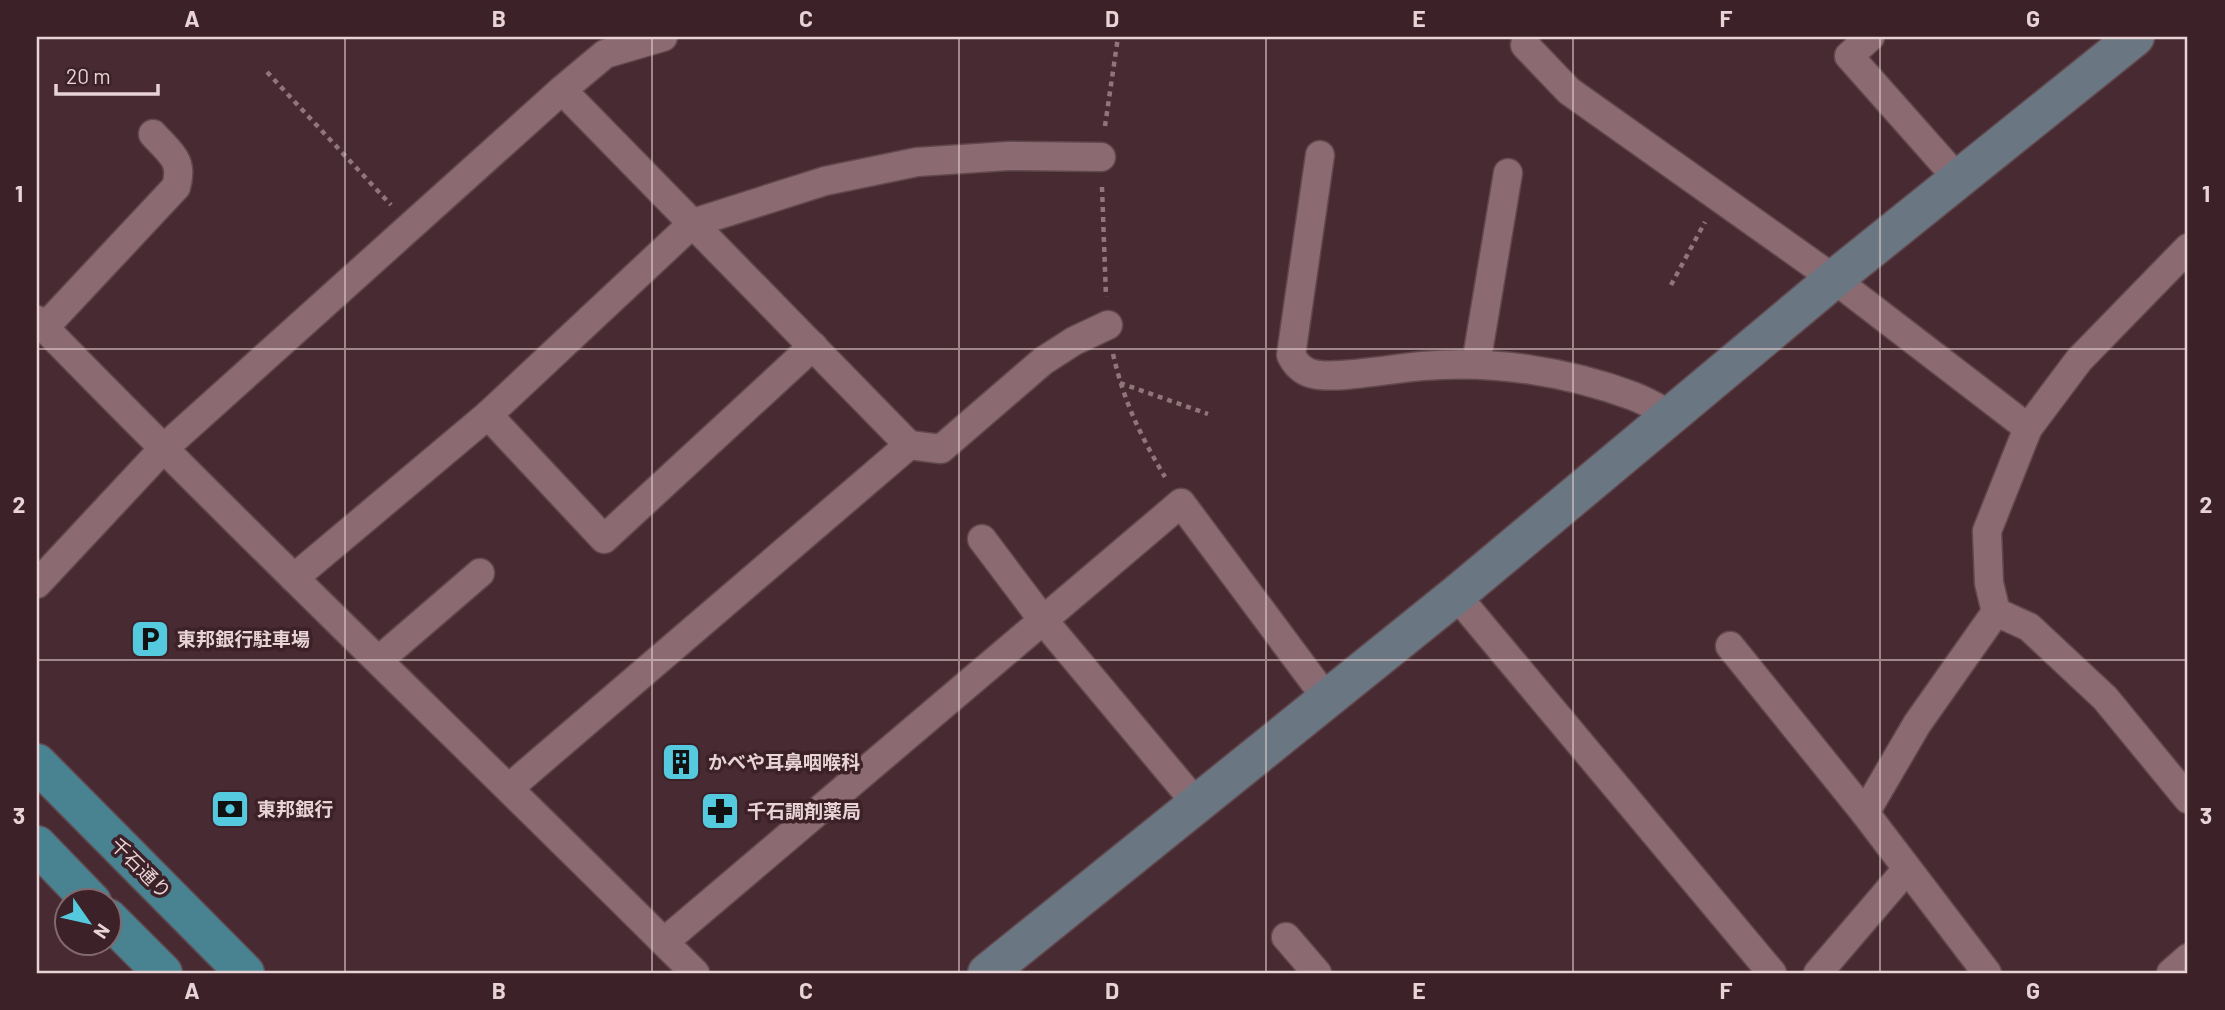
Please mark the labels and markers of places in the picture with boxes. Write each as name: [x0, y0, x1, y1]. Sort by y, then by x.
parking icon: 東邦銀行駐車場: [129, 618, 171, 660]
place label: 東邦銀行駐車場: [177, 627, 310, 650]
building icon: かべや耳鼻咽喉科: [660, 741, 702, 783]
place label: かべや耳鼻咽喉科: [708, 750, 860, 773]
bank icon: 東邦銀行: [209, 788, 251, 830]
pharmacy icon: 千石調剤薬局: [699, 790, 741, 832]
place label: 東邦銀行: [257, 797, 333, 820]
place label: 千石調剤薬局: [747, 799, 861, 822]

